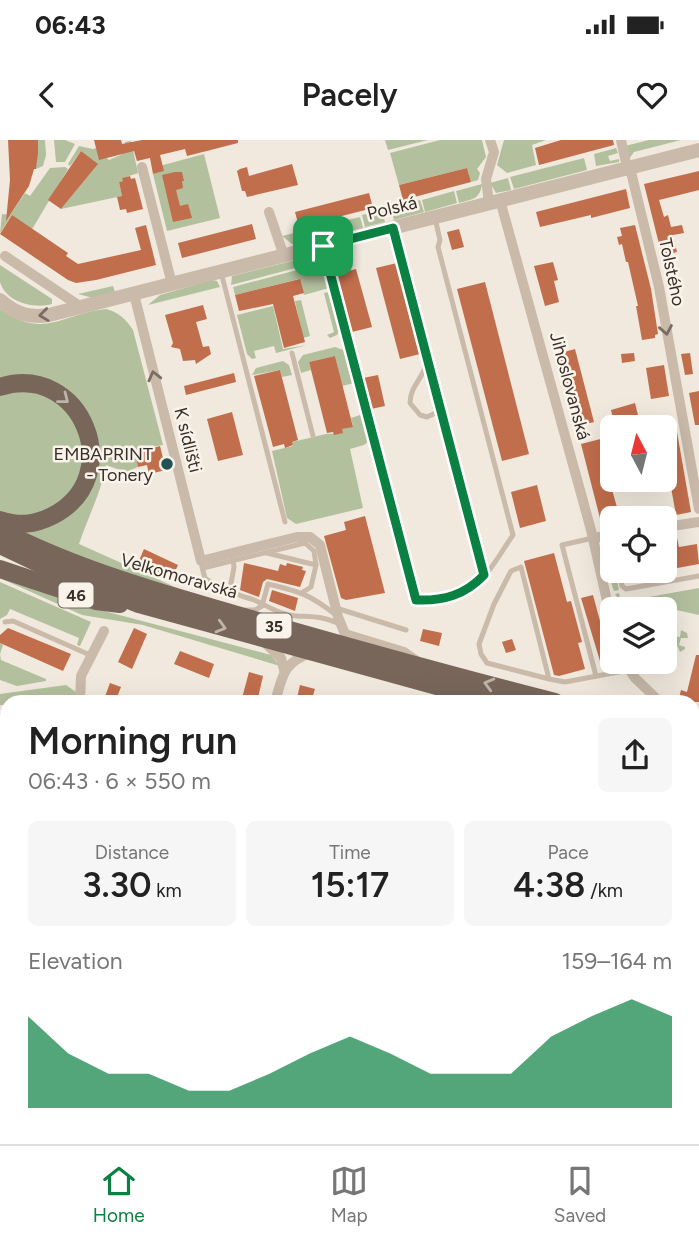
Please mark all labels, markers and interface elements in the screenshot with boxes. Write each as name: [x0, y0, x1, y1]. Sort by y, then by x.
text: 06:43: [35, 9, 106, 41]
icon: back: [28, 76, 66, 114]
text: Pacely: [302, 76, 397, 114]
icon: heart: [633, 76, 671, 114]
street label: Polská: [365, 191, 419, 225]
pin: [293, 216, 353, 276]
icon: arrive: [304, 227, 342, 265]
street label: Tolstého: [654, 236, 690, 308]
one-way arrow: [38, 308, 50, 323]
one-way arrow: [658, 324, 673, 336]
street label: Jihoslovanská: [545, 330, 595, 442]
one-way arrow: [148, 370, 162, 382]
one-way arrow: [56, 391, 69, 404]
street label: K sídlišti: [169, 405, 207, 475]
north arrow: [600, 415, 677, 492]
map controls: [600, 415, 677, 674]
place label: EMBAPRINT - Tonery: [53, 443, 154, 486]
marker: EMBAPRINT - Tonery: [159, 456, 175, 472]
button: locate: [600, 506, 677, 583]
street label: Velkomoravská: [118, 549, 240, 603]
road number: 46: [58, 582, 94, 608]
button: layers: [600, 597, 677, 674]
road number: 35: [256, 614, 292, 639]
one-way arrow: [215, 619, 227, 633]
one-way arrow: [483, 678, 495, 693]
text: Morning run: [28, 718, 237, 764]
button: share: [598, 718, 672, 792]
text: 06:43 · 6 × 550 m: [28, 767, 211, 795]
text: Distance: [95, 841, 169, 864]
text: Time: [329, 841, 371, 864]
text: Pace: [547, 841, 589, 864]
text: 3.30: [82, 864, 152, 906]
text: 15:17: [311, 864, 389, 906]
text: 4:38: [513, 864, 586, 906]
text: km: [152, 879, 182, 902]
text: /km: [586, 879, 623, 902]
text: Elevation: [28, 947, 123, 975]
text: 159–164 m: [562, 947, 672, 975]
tab: Home: [93, 1162, 145, 1227]
tab: Map: [330, 1162, 368, 1227]
tab: Saved: [554, 1162, 606, 1227]

